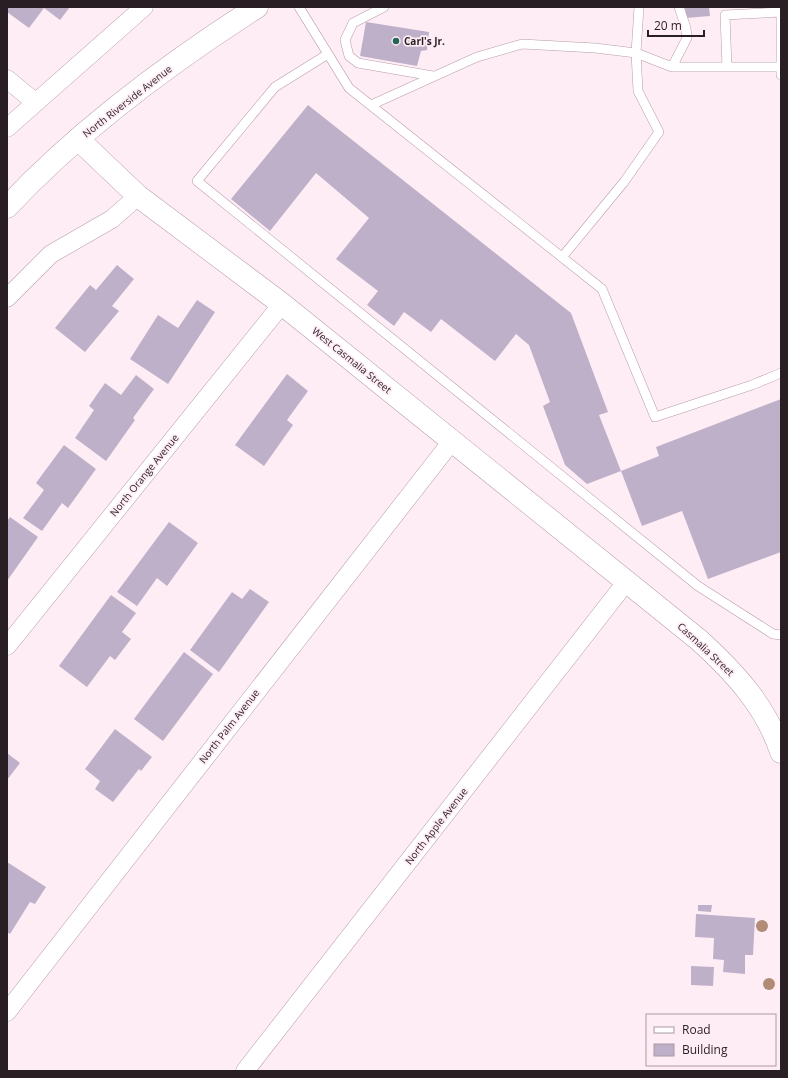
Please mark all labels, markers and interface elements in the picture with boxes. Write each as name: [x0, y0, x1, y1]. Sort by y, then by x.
scale bar: [648, 12, 704, 38]
text: 20 m: [654, 17, 682, 34]
place label: Carl's Jr.: [404, 34, 445, 48]
marker: Carl's Jr.: [391, 36, 401, 46]
street label: North Riverside Avenue: [79, 61, 175, 140]
street label: West Casmalia Street: [309, 324, 395, 397]
street label: North Orange Avenue: [106, 431, 182, 519]
street label: Casmalia Street: [675, 619, 738, 679]
street label: North Palm Avenue: [196, 686, 263, 766]
street label: North Apple Avenue: [402, 784, 471, 867]
legend: [646, 1014, 776, 1066]
text: Road: [682, 1021, 711, 1038]
text: Building: [682, 1041, 728, 1058]

